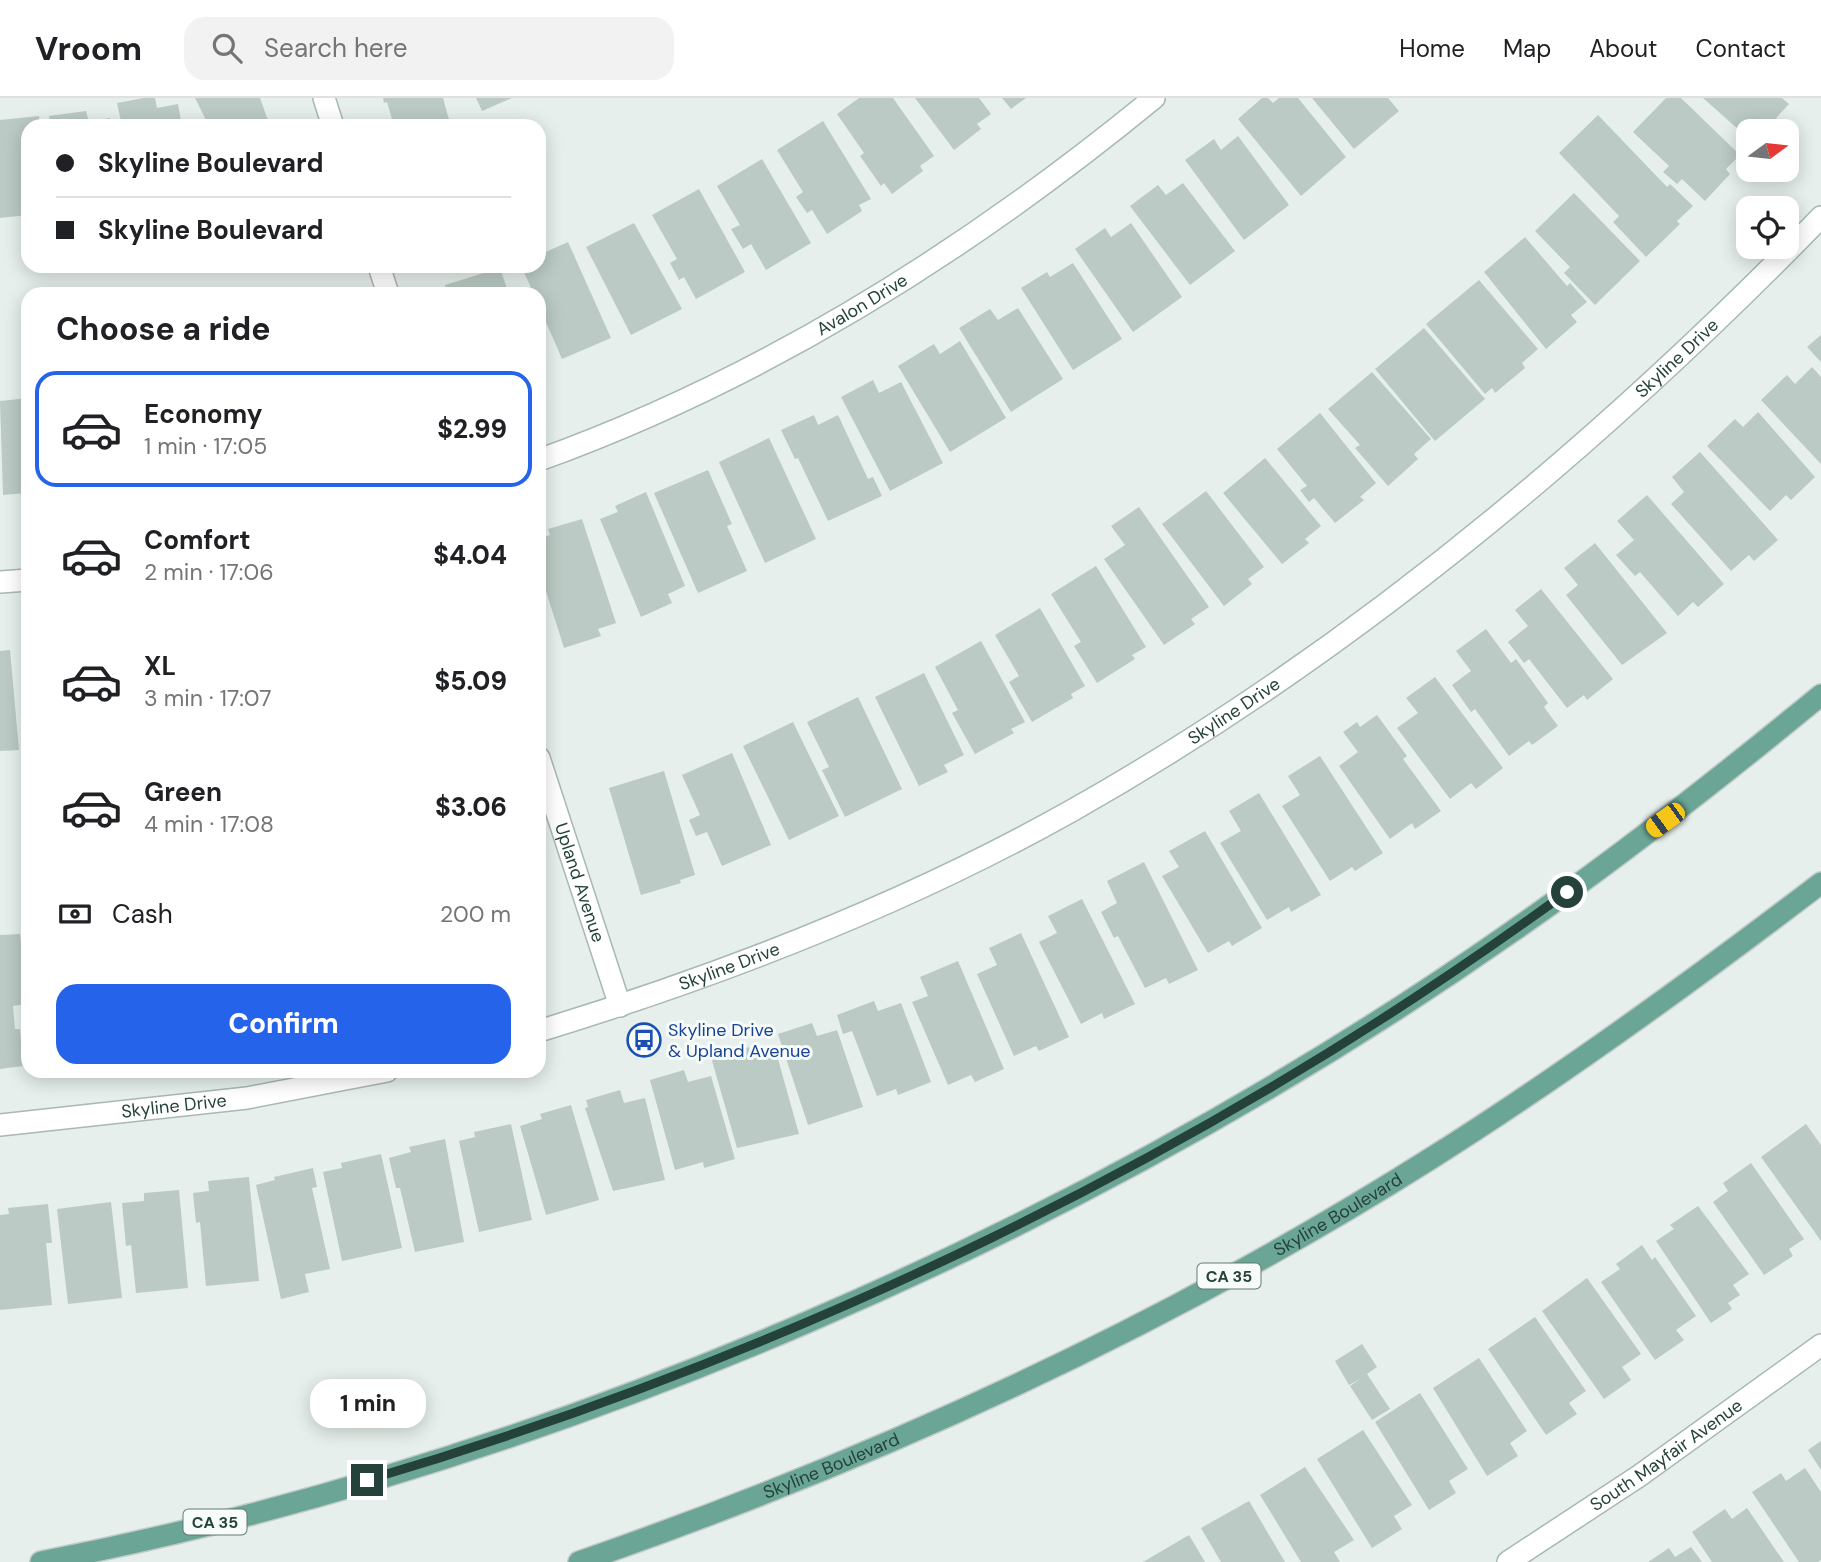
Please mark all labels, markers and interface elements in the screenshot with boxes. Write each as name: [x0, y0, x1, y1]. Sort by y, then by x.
search box: [184, 17, 674, 80]
text: Vroom: [35, 27, 142, 70]
icon: search: [208, 29, 246, 67]
text: Search here: [264, 31, 408, 65]
text: Home: [1399, 33, 1465, 64]
text: Map: [1503, 33, 1551, 64]
text: About: [1589, 33, 1658, 64]
text: Contact: [1696, 33, 1786, 64]
north arrow: [1736, 119, 1799, 182]
map controls: [1736, 119, 1799, 259]
text: Skyline Boulevard: [98, 146, 323, 180]
button: locate: [1736, 196, 1799, 259]
text: Skyline Boulevard: [98, 213, 323, 247]
street label: Avalon Drive: [812, 268, 912, 341]
text: Choose a ride: [56, 308, 271, 350]
street label: Skyline Drive: [1630, 313, 1724, 403]
text: Economy: [144, 397, 262, 431]
icon: car: [60, 398, 123, 461]
text: $2.99: [437, 412, 507, 446]
text: 1 min · 17:05: [144, 431, 267, 461]
text: Comfort: [144, 523, 250, 557]
icon: car: [60, 524, 123, 587]
text: $4.04: [433, 538, 507, 572]
text: 2 min · 17:06: [144, 557, 274, 587]
text: XL: [144, 649, 176, 683]
icon: car: [60, 650, 123, 713]
text: $5.09: [435, 664, 507, 698]
street label: Skyline Drive: [1183, 672, 1285, 750]
text: 3 min · 17:07: [144, 683, 272, 713]
text: Green: [144, 775, 222, 809]
icon: car: [60, 776, 123, 839]
text: $3.06: [435, 790, 507, 824]
car: [1642, 799, 1689, 841]
text: 4 min · 17:08: [144, 809, 274, 839]
street label: Upland Avenue: [549, 820, 610, 945]
route start: [1551, 876, 1583, 908]
icon: cash: [56, 895, 94, 933]
text: Cash: [112, 897, 173, 931]
text: 200 m: [440, 899, 511, 929]
street label: Skyline Drive: [676, 937, 783, 996]
button: Confirm: [56, 984, 511, 1064]
place label: Skyline Drive & Upland Avenue: [668, 1018, 810, 1063]
bus stop icon: Skyline Drive & Upland Avenue: [625, 1021, 663, 1059]
street label: Skyline Drive: [120, 1088, 228, 1124]
street label: Skyline Boulevard: [1269, 1167, 1407, 1262]
road number: CA 35: [1198, 1264, 1260, 1288]
callout: 1 min: [309, 1378, 425, 1428]
text: 1 min: [340, 1388, 396, 1418]
street label: South Mayfair Avenue: [1585, 1393, 1747, 1517]
street label: Skyline Boulevard: [760, 1427, 903, 1505]
route end: [351, 1464, 383, 1496]
road number: CA 35: [184, 1510, 246, 1534]

